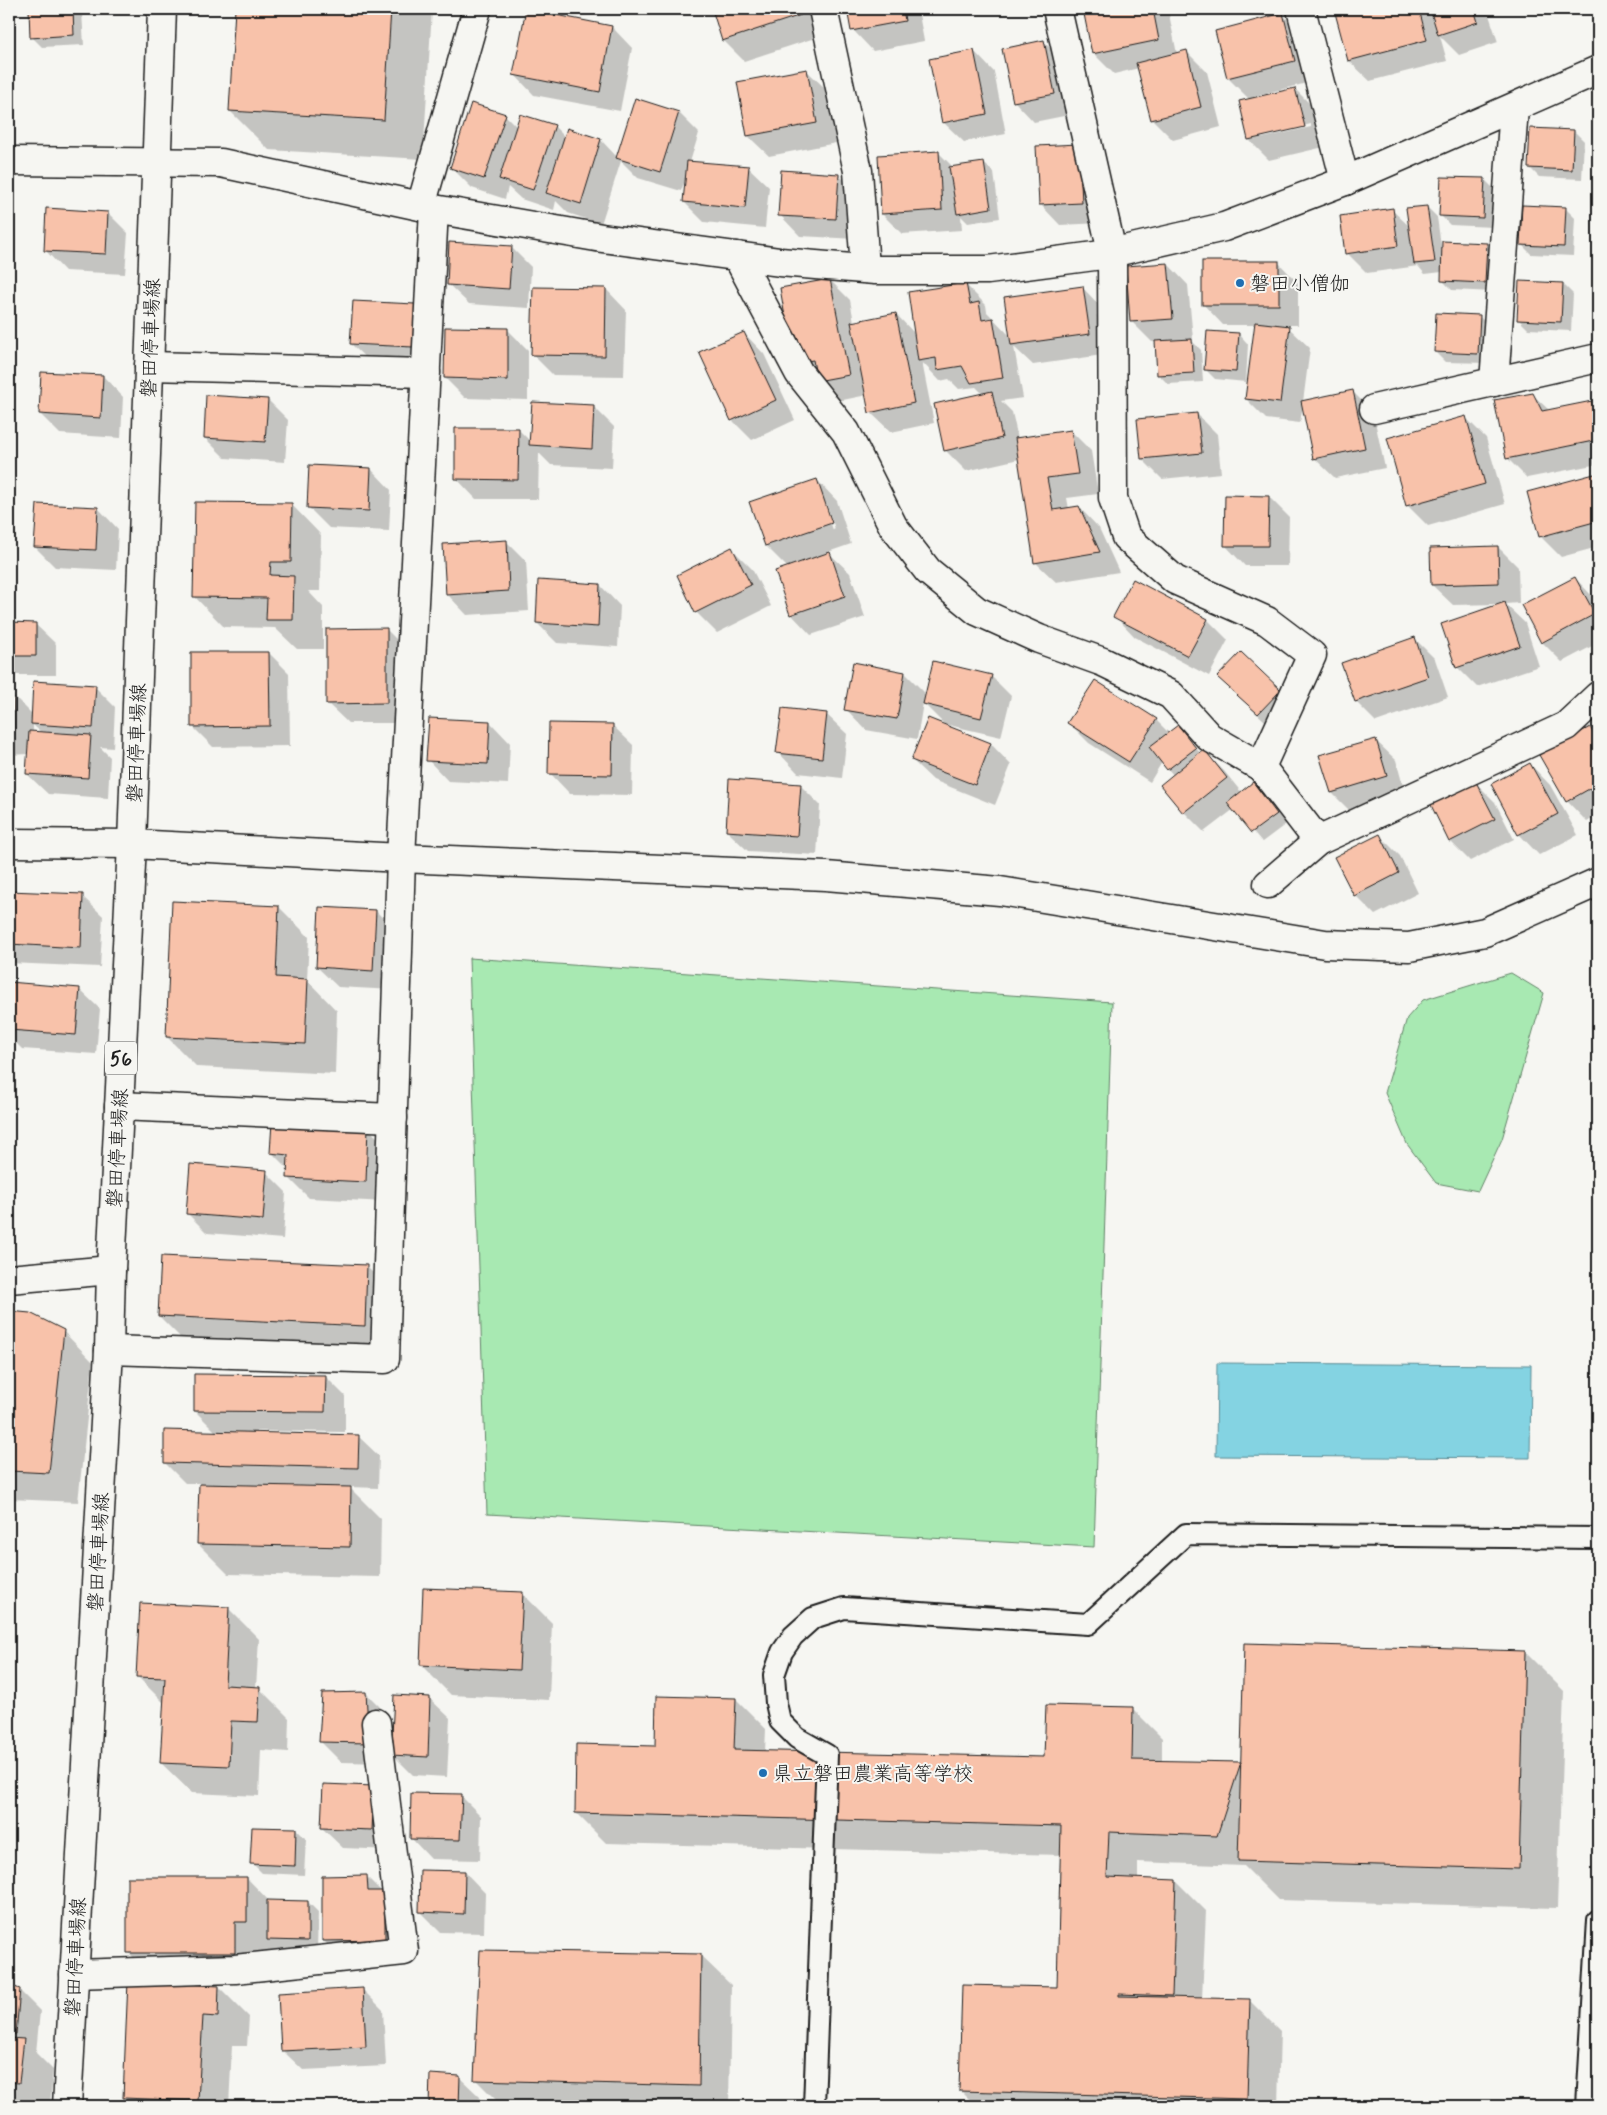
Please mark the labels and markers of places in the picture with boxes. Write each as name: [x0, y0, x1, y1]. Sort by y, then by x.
place label: 磐田小僧伽: [1250, 271, 1350, 298]
marker: 磐田小僧伽: [1234, 277, 1246, 289]
place label: 県立磐田農業高等学校: [773, 1761, 973, 1788]
marker: 県立磐田農業高等学校: [757, 1767, 769, 1779]

